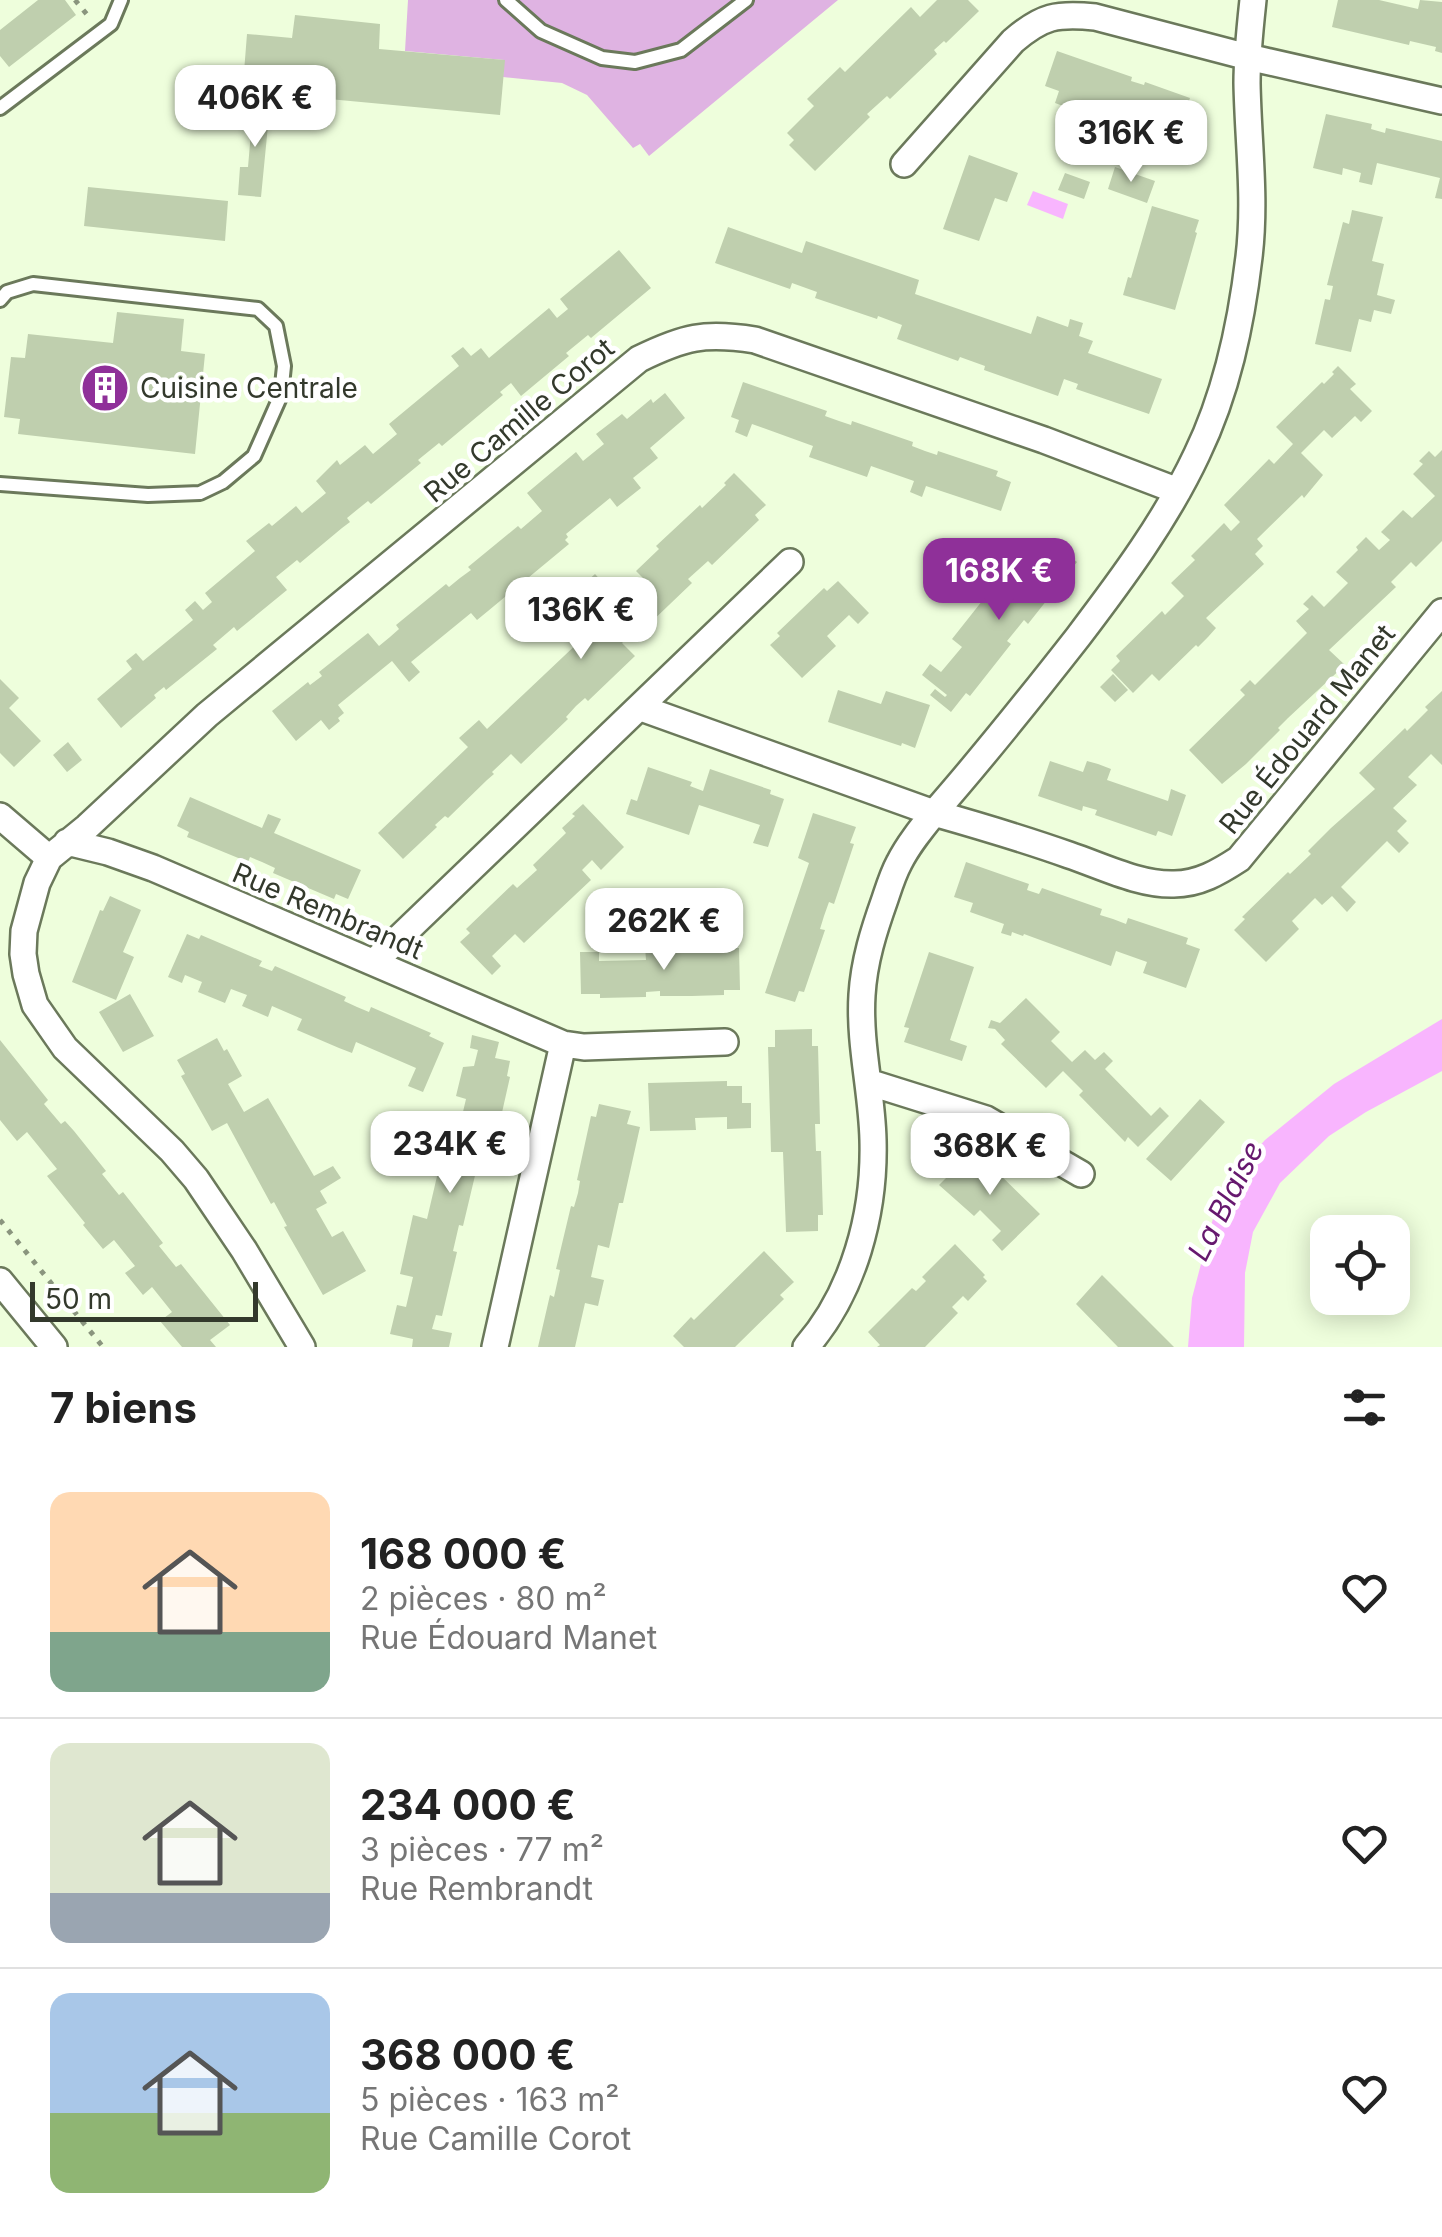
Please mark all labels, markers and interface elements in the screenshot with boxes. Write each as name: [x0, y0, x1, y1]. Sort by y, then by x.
pin: 406K €: [174, 65, 336, 150]
text: 406K €: [197, 78, 313, 117]
pin: 316K €: [1050, 100, 1212, 185]
text: 316K €: [1077, 113, 1185, 152]
street label: Rue Camille Corot: [417, 331, 621, 509]
building icon: Cuisine Centrale: [79, 362, 131, 414]
place label: Cuisine Centrale: [140, 371, 358, 405]
pin: 168K €: [918, 538, 1080, 623]
text: 168K €: [945, 551, 1053, 590]
pin: 136K €: [500, 577, 662, 662]
text: 136K €: [527, 590, 635, 629]
street label: Rue Édouard Manet: [1211, 617, 1402, 841]
street label: Rue Rembrandt: [228, 856, 428, 966]
pin: 262K €: [583, 888, 745, 973]
text: 262K €: [607, 901, 721, 940]
pin: 234K €: [369, 1111, 531, 1196]
pin: 368K €: [909, 1113, 1071, 1198]
text: 234K €: [393, 1124, 507, 1163]
text: 368K €: [933, 1126, 1047, 1165]
water label: La Blaise: [1180, 1135, 1271, 1266]
map controls: [1310, 1215, 1410, 1315]
button: locate: [1310, 1215, 1410, 1315]
scale bar: [30, 1277, 258, 1322]
text: 50 m: [45, 1282, 112, 1316]
icon: filters: [1337, 1380, 1392, 1435]
text: 7 biens: [50, 1382, 197, 1433]
text: 168 000 €: [360, 1528, 566, 1579]
icon: home: [130, 1532, 250, 1652]
icon: heart: [1337, 1565, 1392, 1620]
text: 2 pièces · 80 m²: [360, 1579, 607, 1618]
text: Rue Édouard Manet: [360, 1618, 657, 1657]
text: 234 000 €: [360, 1779, 576, 1830]
icon: home: [130, 1783, 250, 1903]
icon: heart: [1337, 1816, 1392, 1871]
text: 3 pièces · 77 m²: [360, 1830, 604, 1869]
text: Rue Rembrandt: [360, 1869, 593, 1908]
text: 368 000 €: [360, 2029, 575, 2080]
icon: home: [130, 2033, 250, 2153]
icon: heart: [1337, 2066, 1392, 2121]
text: 5 pièces · 163 m²: [360, 2080, 619, 2119]
text: Rue Camille Corot: [360, 2119, 631, 2158]

